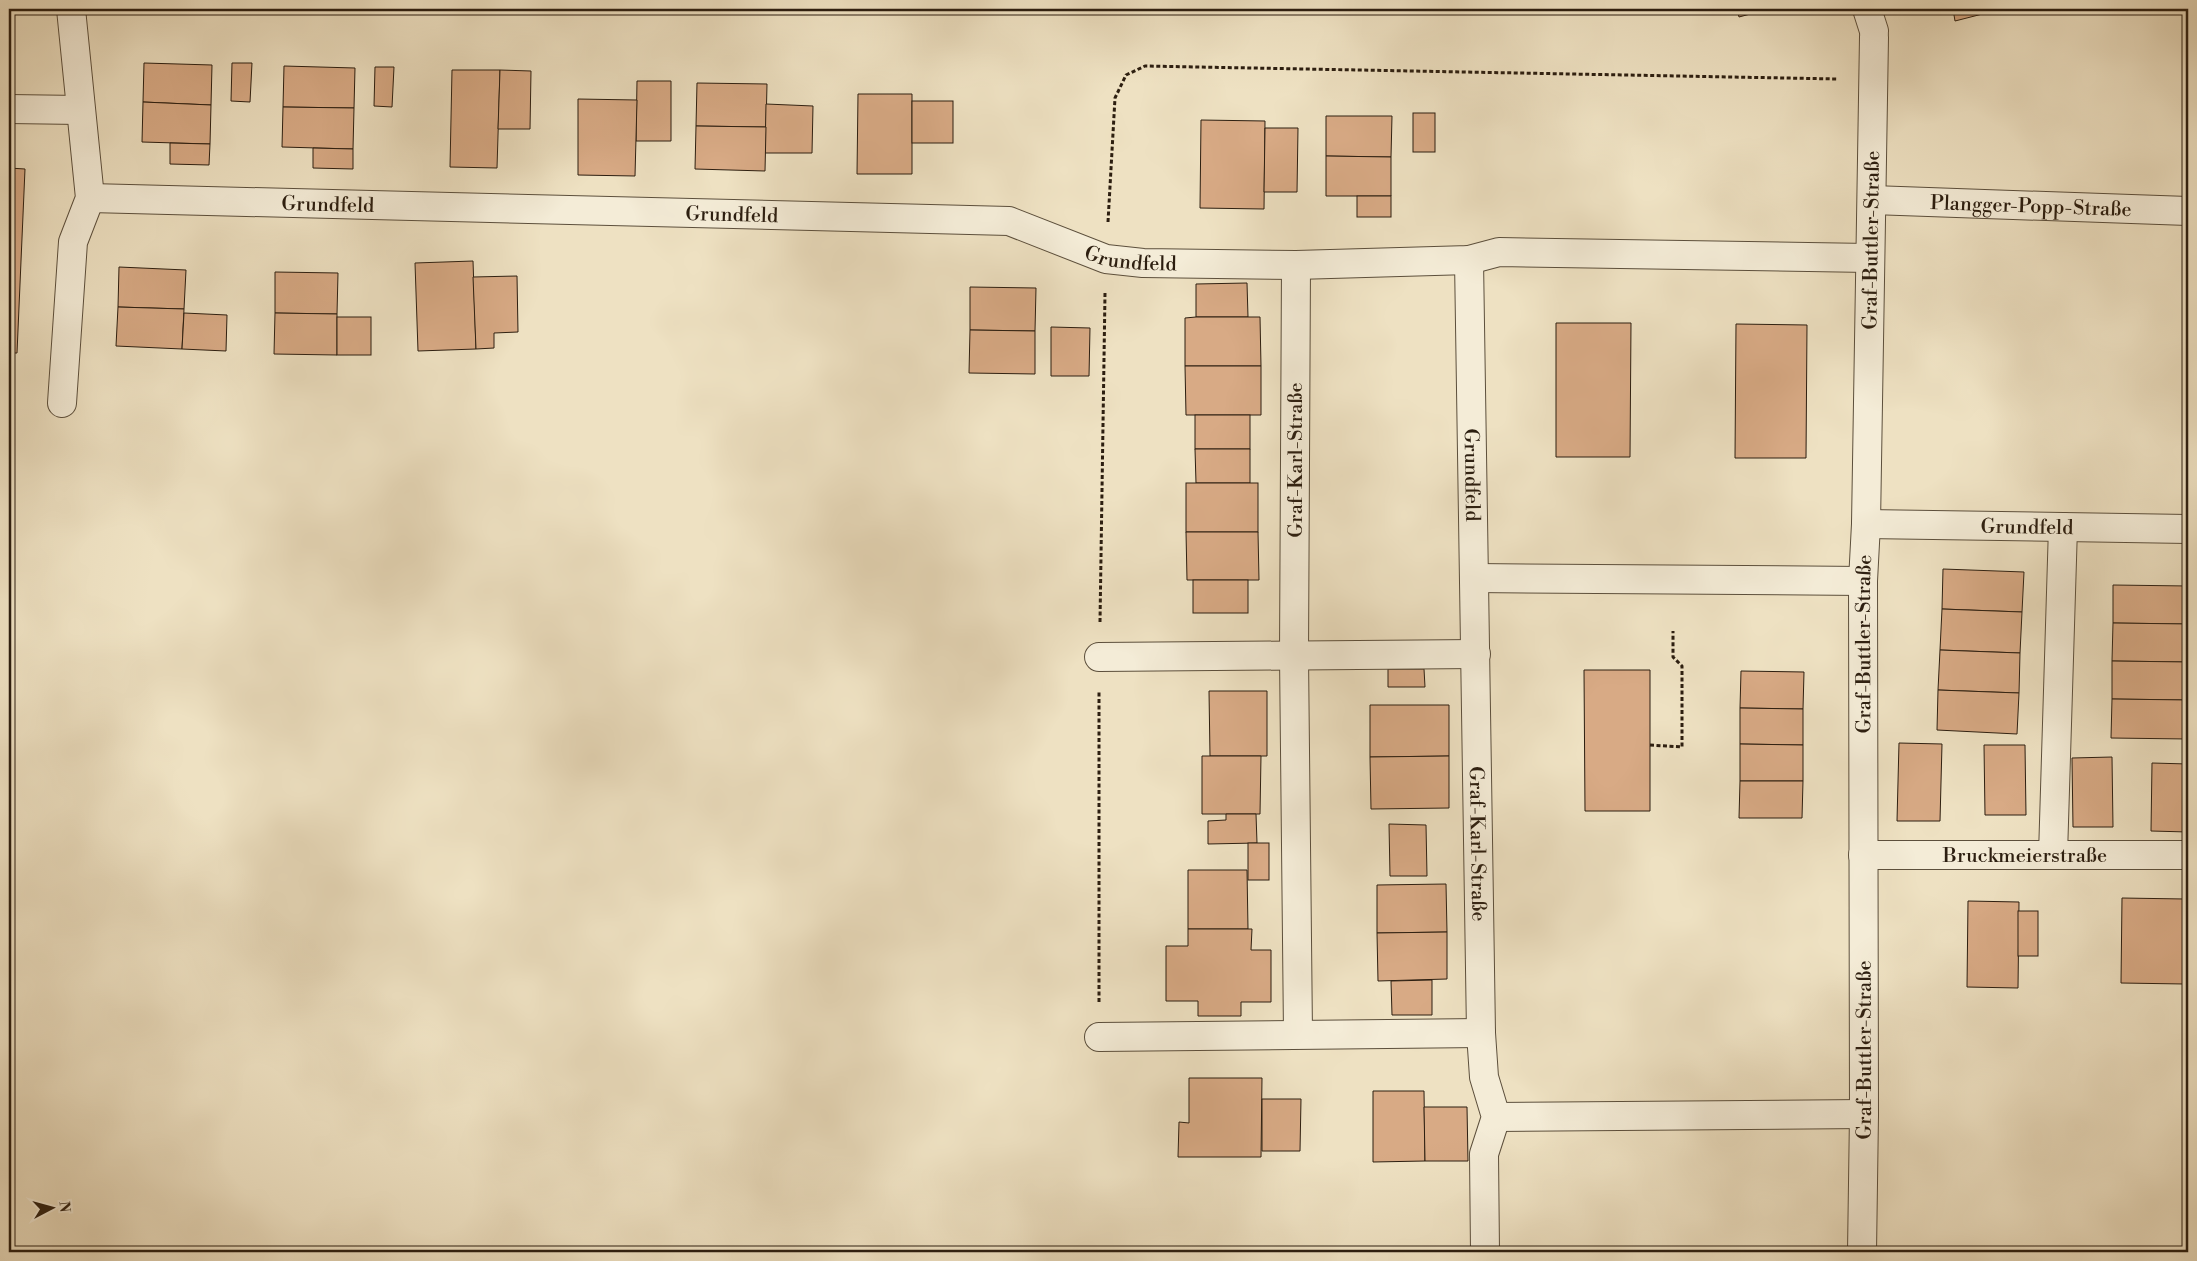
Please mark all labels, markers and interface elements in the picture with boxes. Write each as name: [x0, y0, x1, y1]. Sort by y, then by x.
street label: Graf-Buttler-Straße: [1858, 150, 1886, 330]
street label: Plangger-Popp-Straße: [1930, 191, 2132, 223]
street label: Grundfeld: [281, 192, 375, 219]
street label: Grundfeld: [685, 202, 779, 229]
street label: Grundfeld: [1080, 241, 1178, 277]
street label: Graf-Karl-Straße: [1284, 382, 1309, 538]
street label: Grundfeld: [1458, 428, 1484, 522]
street label: Grundfeld: [1980, 515, 2074, 541]
street label: Graf-Buttler-Straße: [1852, 554, 1878, 734]
street label: Graf-Karl-Straße: [1463, 766, 1490, 922]
street label: Bruckmeierstraße: [1942, 844, 2107, 869]
street label: Graf-Buttler-Straße: [1853, 960, 1878, 1140]
north arrow: [28, 1184, 78, 1234]
text: N: [54, 1200, 73, 1213]

